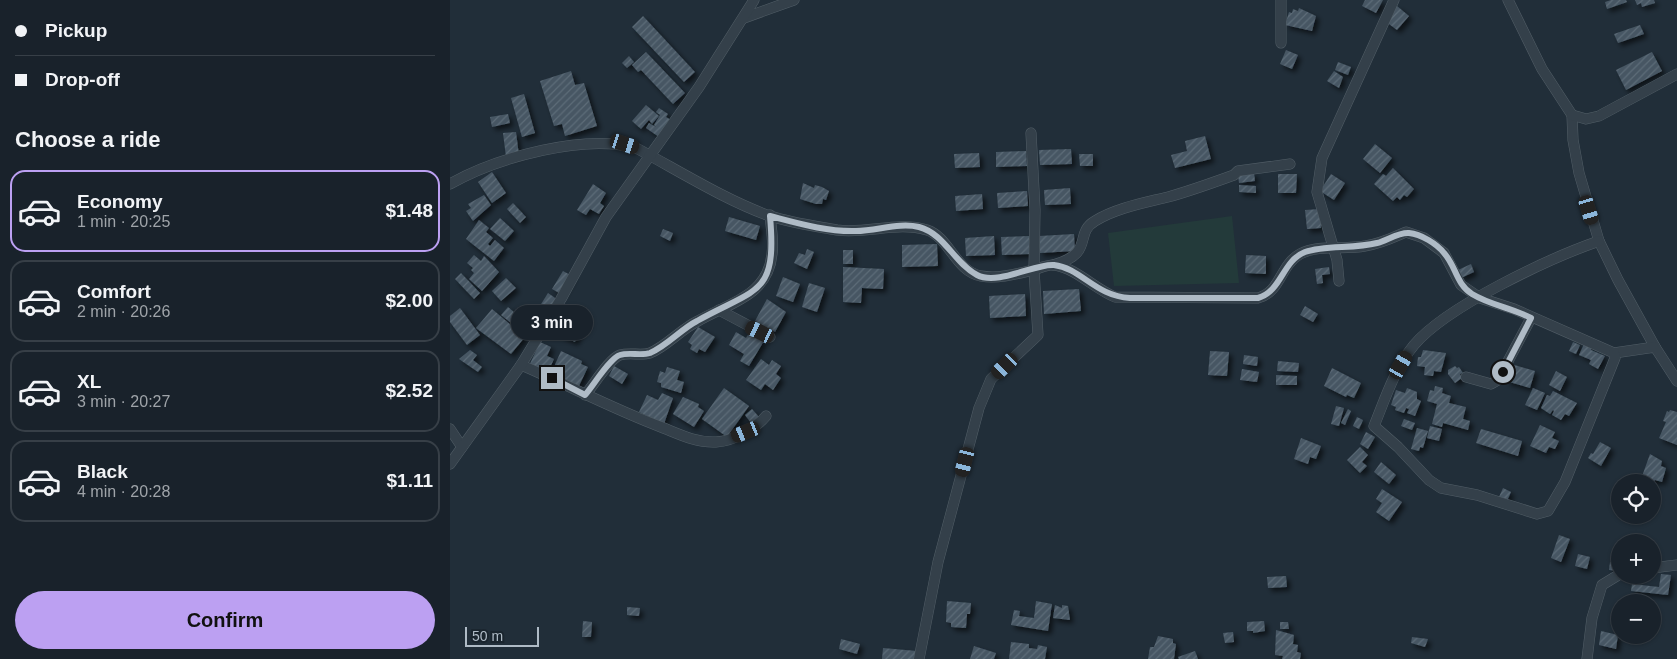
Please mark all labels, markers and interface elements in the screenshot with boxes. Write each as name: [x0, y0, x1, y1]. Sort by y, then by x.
text: Pickup: [45, 20, 107, 41]
text: Drop-off: [45, 69, 120, 90]
text: Choose a ride: [15, 127, 160, 152]
car: [608, 132, 641, 156]
icon: car: [17, 189, 62, 234]
text: Economy: [77, 191, 163, 212]
car: [1577, 193, 1600, 227]
text: $1.48: [385, 200, 433, 221]
text: 1 min · 20:25: [77, 213, 170, 230]
icon: car: [17, 279, 62, 324]
text: Comfort: [77, 281, 151, 302]
text: $2.00: [385, 290, 433, 311]
text: 2 min · 20:26: [77, 303, 170, 320]
callout: 3 min: [511, 306, 593, 340]
text: 3 min: [531, 314, 573, 331]
car: [743, 319, 776, 345]
car: [1387, 348, 1414, 382]
car: [988, 350, 1021, 382]
route start: [1492, 361, 1514, 383]
route end: [541, 367, 563, 389]
icon: car: [17, 369, 62, 414]
text: XL: [77, 371, 101, 392]
text: $2.52: [385, 380, 433, 401]
text: 3 min · 20:27: [77, 393, 170, 410]
car: [729, 419, 762, 445]
car: [954, 446, 975, 478]
icon: car: [17, 459, 62, 504]
text: Black: [77, 461, 128, 482]
text: $1.11: [387, 470, 433, 491]
map controls: [1611, 474, 1661, 644]
button: locate: [1611, 474, 1661, 524]
text: 4 min · 20:28: [77, 483, 170, 500]
button: +: [1611, 534, 1661, 584]
button: Confirm: [15, 591, 435, 649]
button: −: [1611, 594, 1661, 644]
scale bar: [465, 624, 539, 647]
text: 50 m: [472, 628, 503, 644]

